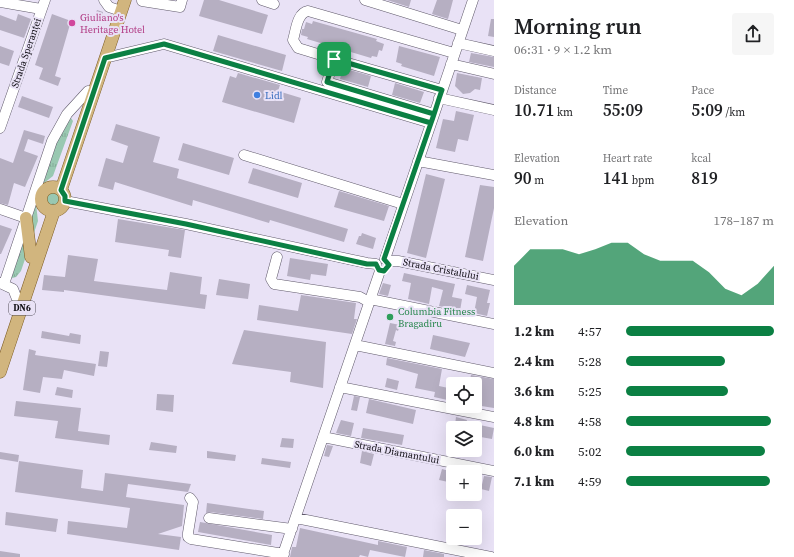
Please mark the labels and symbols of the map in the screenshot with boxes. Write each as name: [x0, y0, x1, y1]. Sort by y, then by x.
place label: Giuliano's Heritage Hotel: [80, 11, 145, 36]
street label: Strada Speranței: [8, 16, 44, 90]
marker: Giuliano's Heritage Hotel: [67, 18, 77, 28]
pin: [317, 42, 351, 76]
place label: Lidl: [265, 89, 283, 102]
marker: Lidl: [252, 90, 262, 100]
street label: Strada Cristalului: [402, 255, 480, 283]
road number: DN6: [9, 301, 35, 315]
place label: Columbia Fitness Bragadiru: [398, 305, 475, 330]
marker: Columbia Fitness Bragadiru: [385, 312, 395, 322]
street label: Strada Diamantului: [353, 437, 441, 467]

